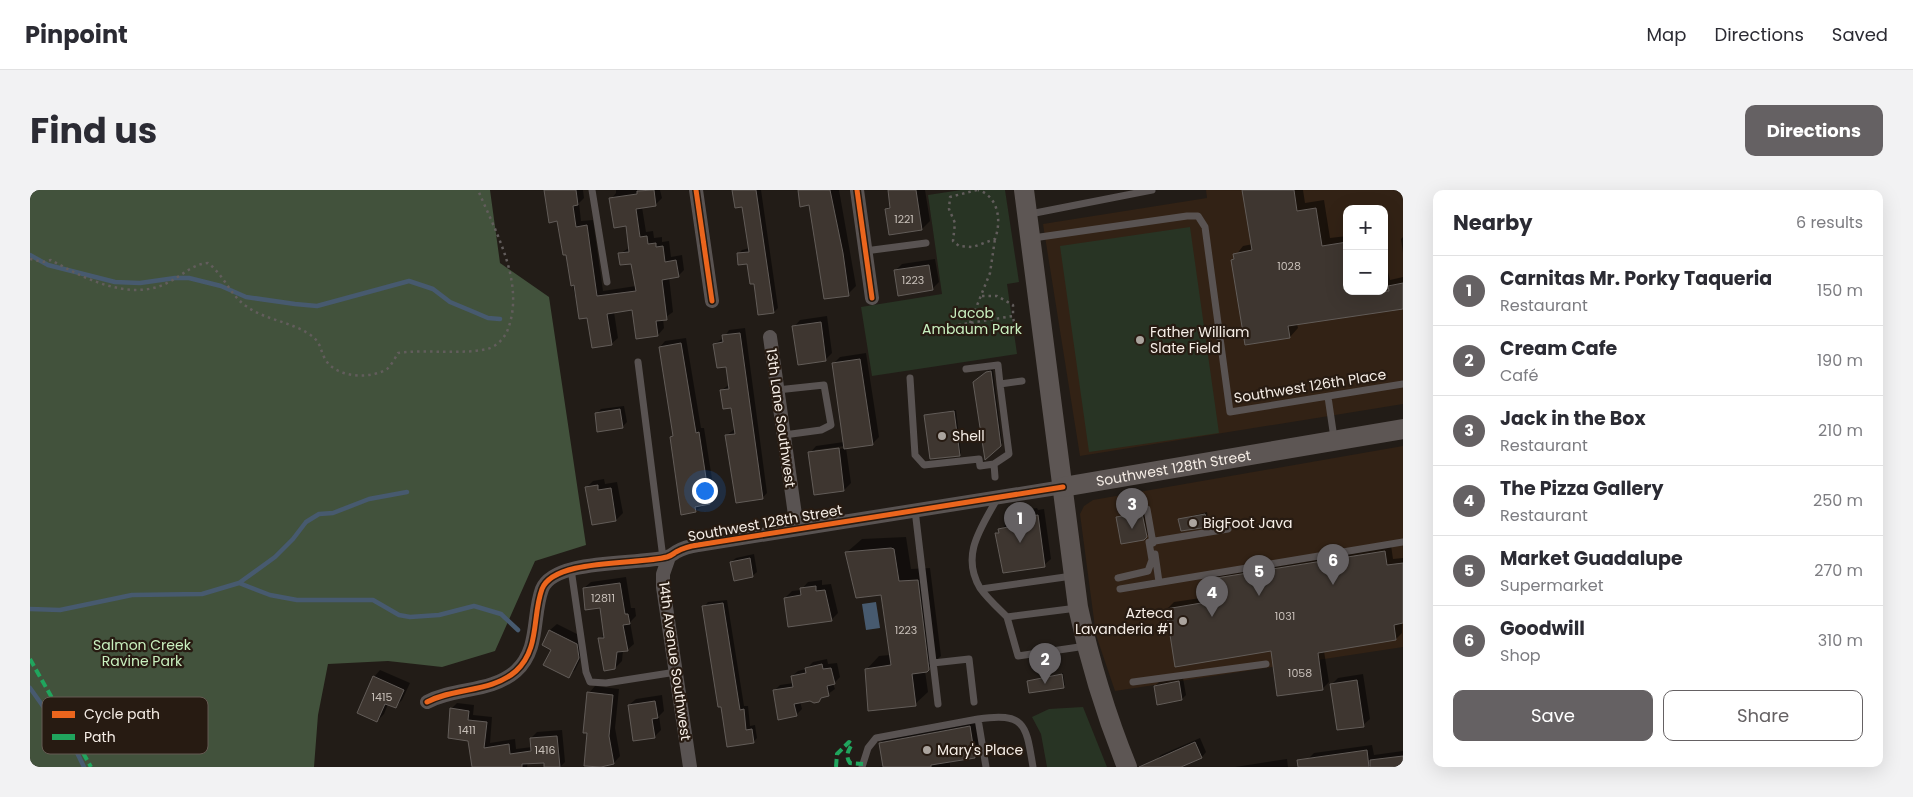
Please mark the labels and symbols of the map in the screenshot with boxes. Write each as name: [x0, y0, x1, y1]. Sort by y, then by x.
house number: 1221: [894, 211, 914, 227]
house number: 1028: [1277, 258, 1301, 274]
house number: 1223: [902, 272, 924, 288]
park label: Jacob Ambaum Park: [922, 303, 1023, 339]
place label: Father William Slate Field: [1150, 322, 1250, 358]
marker: Father William Slate Field: [1134, 334, 1146, 346]
street label: 13th Lane Southwest: [761, 347, 801, 489]
street label: Southwest 126th Place: [1232, 364, 1388, 408]
place label: Shell: [952, 426, 985, 446]
marker: Shell: [936, 430, 948, 442]
street label: Southwest 128th Street: [1094, 445, 1252, 491]
your location: [692, 478, 718, 504]
pin: 3: [1116, 488, 1148, 529]
street label: Southwest 128th Street: [686, 500, 844, 546]
pin: 1: [1004, 502, 1036, 543]
place label: BigFoot Java: [1203, 513, 1293, 533]
marker: BigFoot Java: [1187, 517, 1199, 529]
pin: 6: [1317, 544, 1349, 585]
pin: 5: [1243, 555, 1275, 596]
pin: 4: [1196, 576, 1228, 617]
street label: 14th Avenue Southwest: [654, 580, 696, 742]
house number: 12811: [591, 590, 615, 606]
place label: Azteca Lavanderia #1: [1075, 603, 1173, 639]
house number: 1031: [1275, 608, 1295, 624]
marker: Azteca Lavanderia #1: [1177, 615, 1189, 627]
house number: 1223: [895, 622, 917, 638]
park label: Salmon Creek Ravine Park: [93, 635, 192, 671]
pin: 2: [1029, 643, 1061, 684]
house number: 1058: [1288, 665, 1312, 681]
house number: 1415: [372, 689, 393, 705]
legend: [42, 697, 208, 754]
text: Cycle path: [84, 704, 160, 724]
house number: 1411: [458, 722, 476, 738]
text: Path: [84, 727, 116, 747]
place label: Mary's Place: [937, 740, 1023, 760]
house number: 1416: [535, 742, 555, 758]
marker: Mary's Place: [921, 744, 933, 756]

